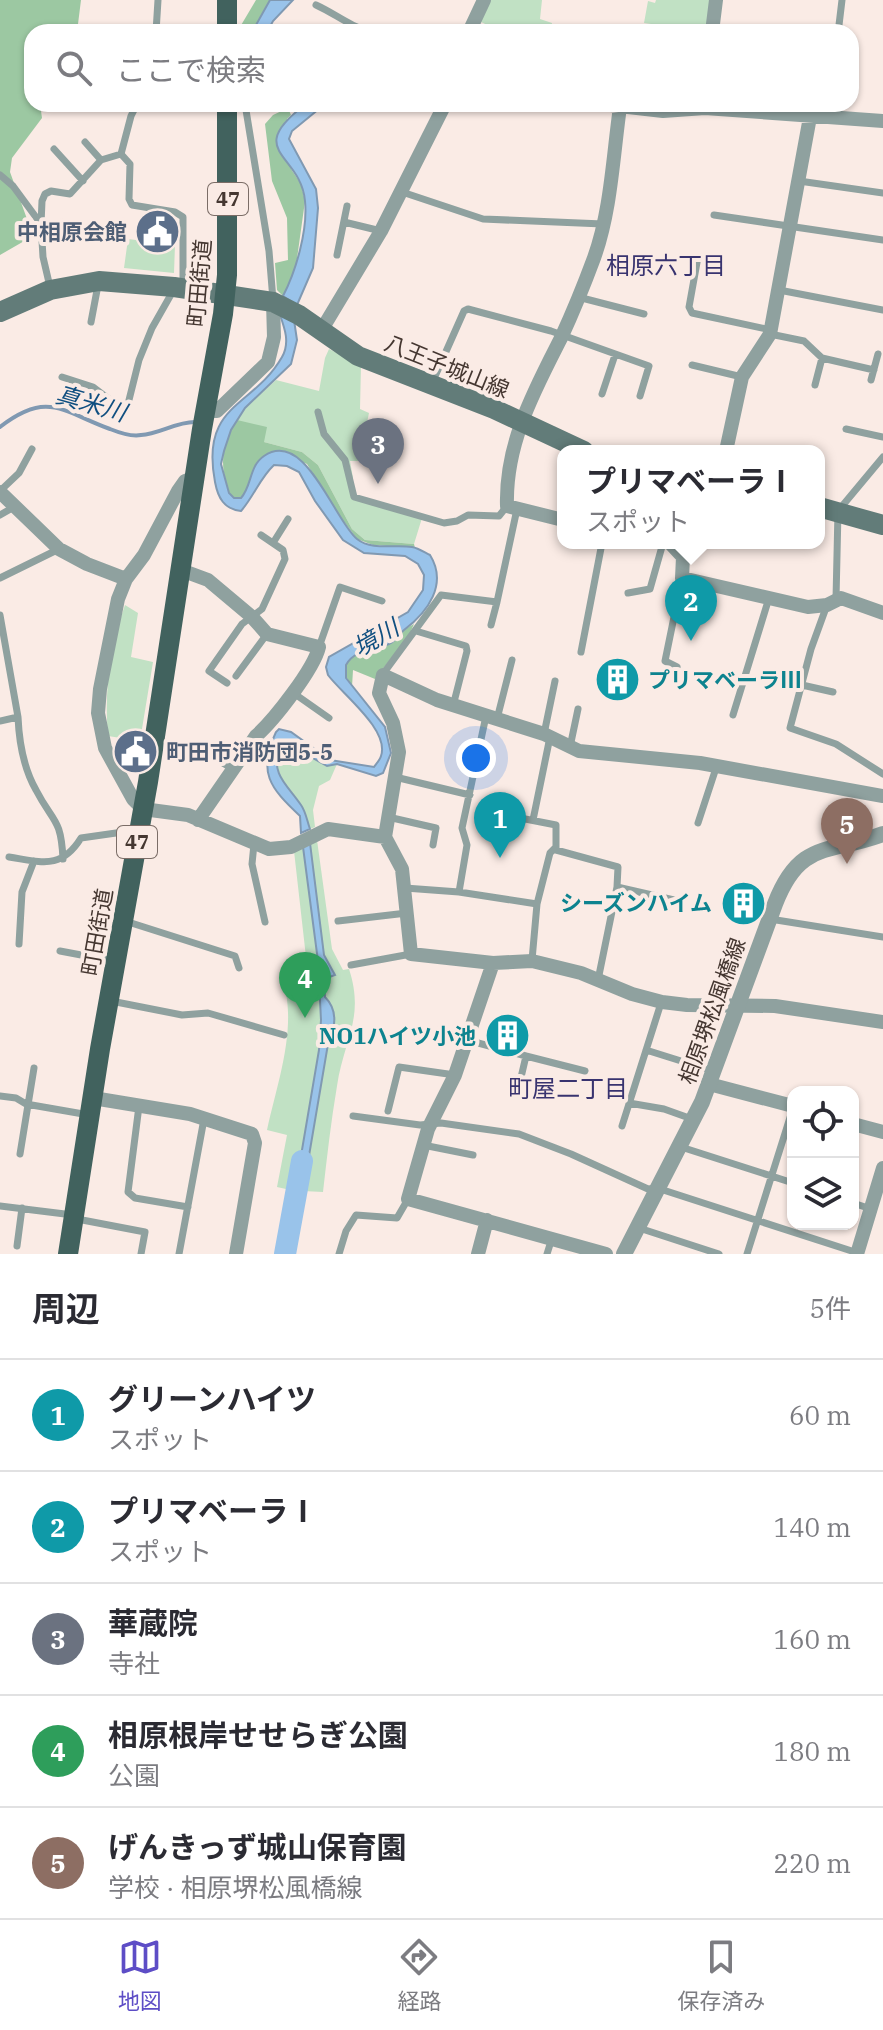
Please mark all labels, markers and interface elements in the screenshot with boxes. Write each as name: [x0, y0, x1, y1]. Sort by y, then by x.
search box: [24, 24, 859, 112]
icon: search: [52, 46, 96, 90]
text: ここで検索: [116, 50, 266, 89]
road number: 47: [208, 183, 248, 215]
public building icon: 中相原会館: [134, 208, 182, 256]
place label: 中相原会館: [17, 217, 127, 246]
street label: 町田街道: [180, 238, 217, 328]
district label: 相原六丁目: [606, 249, 726, 281]
street label: 八王子城山線: [381, 327, 514, 404]
water label: 真米川: [52, 378, 133, 429]
pin: 3: [352, 418, 404, 484]
popup: [557, 445, 825, 549]
text: プリマベーラⅠ: [586, 461, 796, 500]
text: スポット: [586, 504, 690, 538]
pin: 2: [665, 575, 717, 641]
water label: 境川: [347, 610, 407, 663]
building icon: プリマベーラⅢ: [593, 656, 641, 704]
place label: プリマベーラⅢ: [648, 665, 802, 694]
public building icon: 町田市消防団5-5: [111, 728, 159, 776]
place label: 町田市消防団5-5: [166, 737, 333, 766]
your location: [456, 738, 496, 778]
pin: 1: [474, 792, 526, 858]
pin: 5: [821, 798, 873, 864]
road number: 47: [117, 826, 157, 858]
building icon: シーズンハイム: [719, 879, 767, 927]
street label: 町田街道: [75, 886, 118, 978]
place label: シーズンハイム: [560, 888, 712, 917]
street label: 相原堺松風橋線: [672, 934, 751, 1088]
pin: 4: [279, 952, 331, 1018]
building icon: NO1ハイツ小池: [483, 1012, 531, 1060]
place label: NO1ハイツ小池: [319, 1021, 476, 1050]
district label: 町屋二丁目: [508, 1072, 628, 1104]
map controls: [787, 1086, 859, 1230]
button: locate: [787, 1086, 859, 1158]
button: layers: [787, 1158, 859, 1230]
text: 周辺: [32, 1286, 100, 1330]
text: 5件: [809, 1291, 851, 1325]
text: グリーンハイツ: [108, 1379, 316, 1418]
text: 1: [50, 1398, 66, 1432]
text: 60 m: [789, 1398, 851, 1432]
text: スポット: [108, 1422, 212, 1456]
text: プリマベーラⅠ: [108, 1491, 318, 1530]
text: 2: [50, 1510, 66, 1544]
text: 140 m: [773, 1510, 851, 1544]
text: スポット: [108, 1534, 212, 1568]
text: 華蔵院: [108, 1603, 198, 1642]
text: 3: [50, 1622, 66, 1656]
text: 160 m: [773, 1622, 851, 1656]
text: 寺社: [108, 1646, 160, 1680]
text: 相原根岸せせらぎ公園: [108, 1715, 408, 1754]
text: 4: [50, 1734, 66, 1768]
text: 180 m: [773, 1734, 851, 1768]
text: 公園: [108, 1758, 160, 1792]
text: げんきっず城山保育園: [108, 1827, 407, 1866]
text: 5: [50, 1846, 66, 1880]
text: 220 m: [773, 1846, 851, 1880]
text: 学校 · 相原堺松風橋線: [108, 1870, 363, 1904]
tab: 地図: [118, 1935, 162, 2015]
tab: 経路: [397, 1935, 441, 2015]
tab: 保存済み: [677, 1935, 765, 2015]

